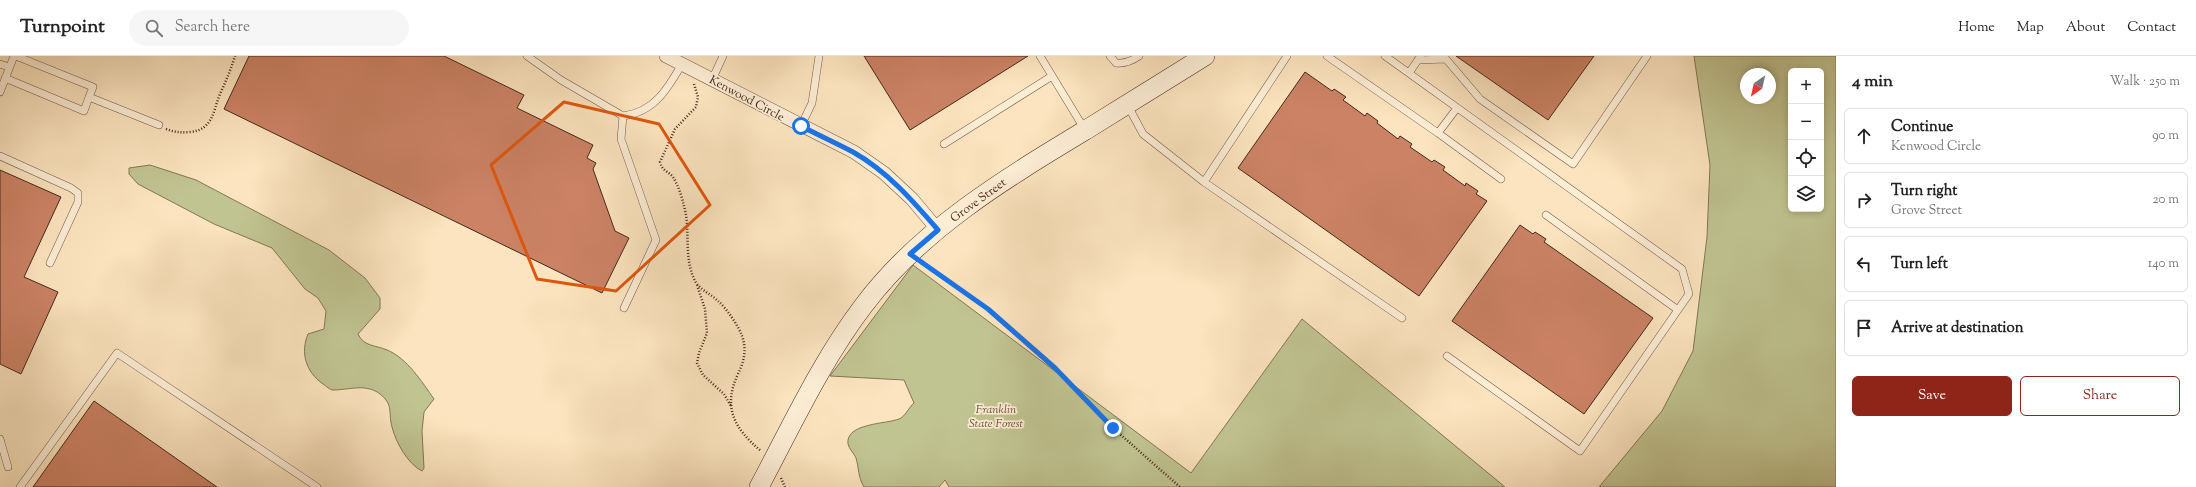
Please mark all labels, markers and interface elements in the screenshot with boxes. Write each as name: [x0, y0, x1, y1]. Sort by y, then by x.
search box: [129, 10, 409, 46]
text: Turnpoint: [20, 14, 105, 41]
icon: search: [143, 17, 165, 39]
text: Search here: [175, 17, 250, 38]
text: Home: [1958, 18, 1995, 38]
text: Map: [2017, 18, 2044, 38]
text: About: [2066, 18, 2105, 38]
text: Contact: [2127, 18, 2176, 38]
north arrow: [1740, 68, 1776, 104]
map controls: [1788, 68, 1824, 212]
button: +: [1788, 68, 1824, 104]
text: 4 min: [1852, 70, 1893, 94]
street label: Kenwood Circle: [706, 71, 788, 127]
text: Walk · 250 m: [2110, 73, 2180, 91]
button: −: [1788, 104, 1824, 140]
route start: [792, 117, 810, 135]
text: Continue: [1891, 117, 1953, 138]
icon: ahead: [1853, 125, 1875, 147]
text: 90 m: [2152, 127, 2179, 145]
text: Kenwood Circle: [1891, 138, 1981, 156]
button: locate: [1788, 140, 1824, 176]
street label: Grove Street: [947, 174, 1010, 227]
button: layers: [1788, 176, 1824, 212]
text: Turn right: [1891, 181, 1957, 202]
icon: right: [1853, 189, 1875, 211]
text: 20 m: [2153, 191, 2179, 209]
text: Grove Street: [1891, 202, 1962, 220]
icon: left: [1853, 253, 1875, 275]
text: Turn left: [1891, 254, 1948, 275]
text: 140 m: [2148, 255, 2179, 273]
icon: arrive: [1853, 317, 1875, 339]
text: Arrive at destination: [1891, 318, 2024, 339]
button: Save: [1852, 376, 2012, 416]
button: Share: [2020, 376, 2180, 416]
park label: Franklin State Forest: [969, 401, 1024, 433]
route end: [1104, 419, 1122, 437]

